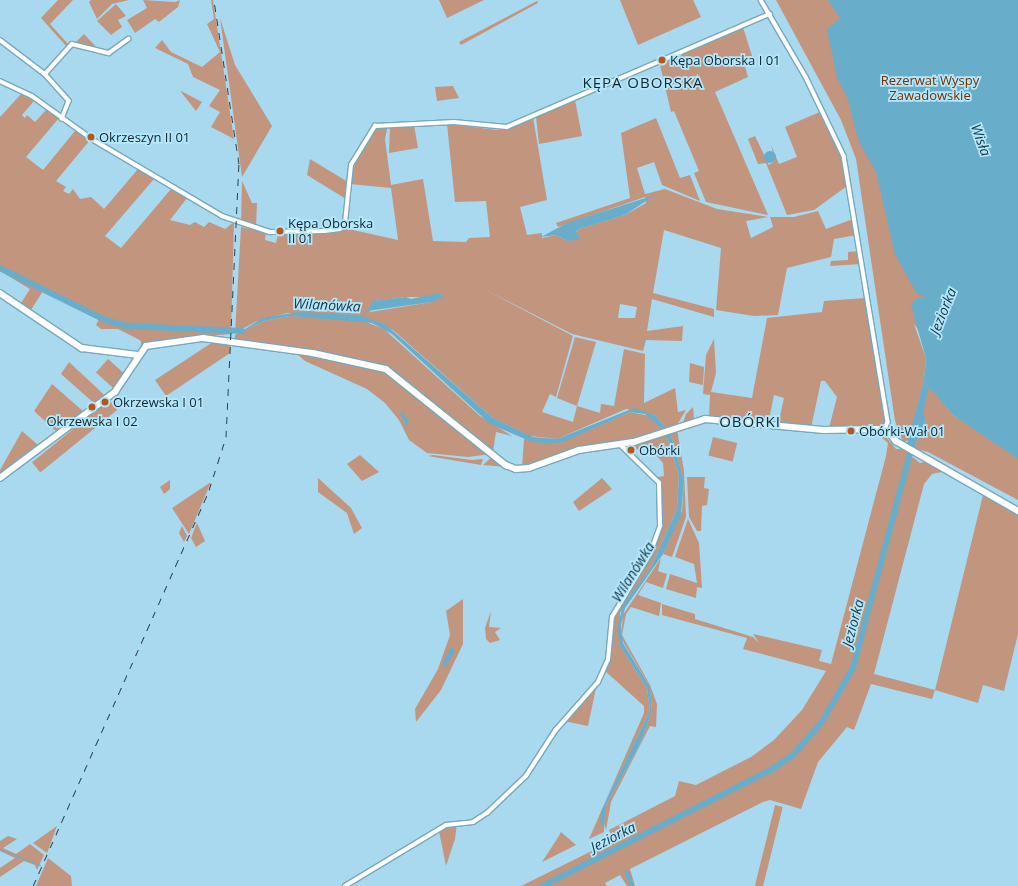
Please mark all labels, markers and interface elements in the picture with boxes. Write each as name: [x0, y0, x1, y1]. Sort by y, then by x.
place label: Kępa Oborska I 01: [670, 52, 781, 68]
marker: Kępa Oborska I 01: [657, 55, 667, 65]
park label: Rezerwat Wyspy Zawadowskie: [881, 73, 979, 104]
district label: KĘPA OBORSKA: [582, 74, 704, 92]
water label: Wisła: [967, 122, 995, 158]
place label: Okrzeszyn II 01: [99, 129, 190, 145]
marker: Okrzeszyn II 01: [86, 132, 96, 142]
place label: Kępa Oborska II 01: [288, 216, 373, 247]
marker: Kępa Oborska II 01: [275, 226, 285, 236]
water label: Jeziorka: [926, 285, 960, 337]
water label: Wilanówka: [293, 295, 361, 315]
place label: Okrzewska I 01: [113, 394, 204, 410]
marker: Okrzewska I 01: [100, 397, 110, 407]
marker: Okrzewska I 02: [87, 402, 97, 412]
place label: Okrzewska I 02: [46, 413, 138, 429]
district label: OBÓRKI: [719, 413, 781, 431]
place label: Obórki-Wał 01: [859, 423, 945, 439]
marker: Obórki-Wał 01: [846, 426, 856, 436]
place label: Obórki: [639, 442, 680, 458]
marker: Obórki: [626, 445, 636, 455]
water label: Wilanówka: [608, 539, 658, 605]
water label: Jeziorka: [839, 597, 867, 649]
water label: Jeziorka: [588, 818, 638, 856]

